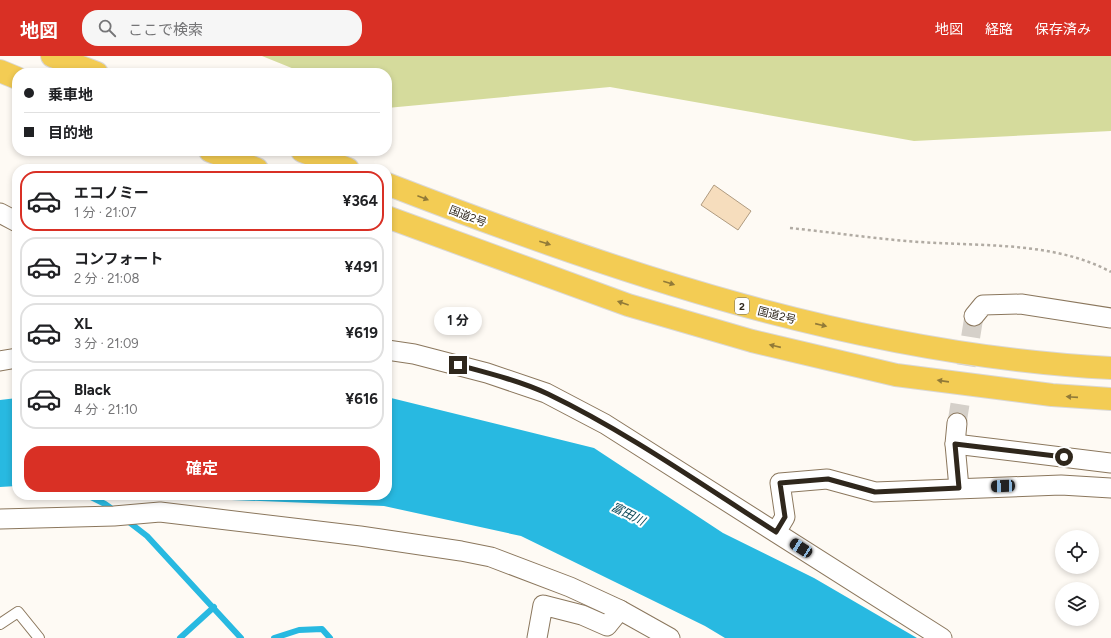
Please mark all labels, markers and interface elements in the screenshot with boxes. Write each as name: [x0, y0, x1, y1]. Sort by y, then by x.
search box: [82, 10, 362, 46]
icon: search: [96, 17, 118, 39]
text: 地図: [20, 19, 58, 42]
text: ここで検索: [128, 21, 203, 39]
text: 地図: [935, 21, 963, 38]
text: 経路: [985, 21, 1013, 38]
text: 保存済み: [1035, 21, 1091, 38]
text: 乗車地: [48, 86, 93, 104]
text: 目的地: [48, 124, 93, 142]
icon: car: [26, 183, 62, 219]
text: エコノミー: [74, 184, 149, 202]
text: ¥364: [343, 192, 378, 210]
one-way arrow: [418, 196, 430, 202]
street label: 国道2号: [447, 203, 488, 230]
text: 1 分 · 21:07: [74, 205, 137, 220]
one-way arrow: [540, 240, 552, 246]
icon: car: [26, 249, 62, 285]
text: コンフォート: [74, 250, 164, 268]
text: ¥491: [345, 258, 378, 276]
text: 2 分 · 21:08: [74, 271, 139, 286]
one-way arrow: [663, 280, 675, 286]
road number: 2: [735, 298, 749, 314]
one-way arrow: [617, 300, 629, 306]
street label: 国道2号: [756, 304, 797, 327]
callout: 1 分: [434, 307, 482, 335]
text: 1 分: [447, 313, 469, 328]
icon: car: [26, 315, 62, 351]
text: XL: [74, 315, 92, 333]
one-way arrow: [815, 323, 827, 329]
text: ¥619: [345, 324, 378, 342]
text: 3 分 · 21:09: [74, 336, 139, 351]
one-way arrow: [769, 343, 781, 349]
route end: [449, 356, 467, 374]
one-way arrow: [937, 378, 949, 384]
icon: car: [26, 381, 62, 417]
text: Black: [74, 381, 111, 399]
text: ¥616: [345, 390, 378, 408]
one-way arrow: [1066, 393, 1078, 400]
text: 4 分 · 21:10: [74, 402, 138, 417]
button: 確定: [24, 446, 380, 492]
route start: [1055, 448, 1073, 466]
car: [991, 480, 1015, 492]
water label: 富田川: [609, 500, 649, 529]
map controls: [1055, 530, 1099, 626]
button: locate: [1055, 530, 1099, 574]
car: [788, 536, 814, 560]
button: layers: [1055, 582, 1099, 626]

